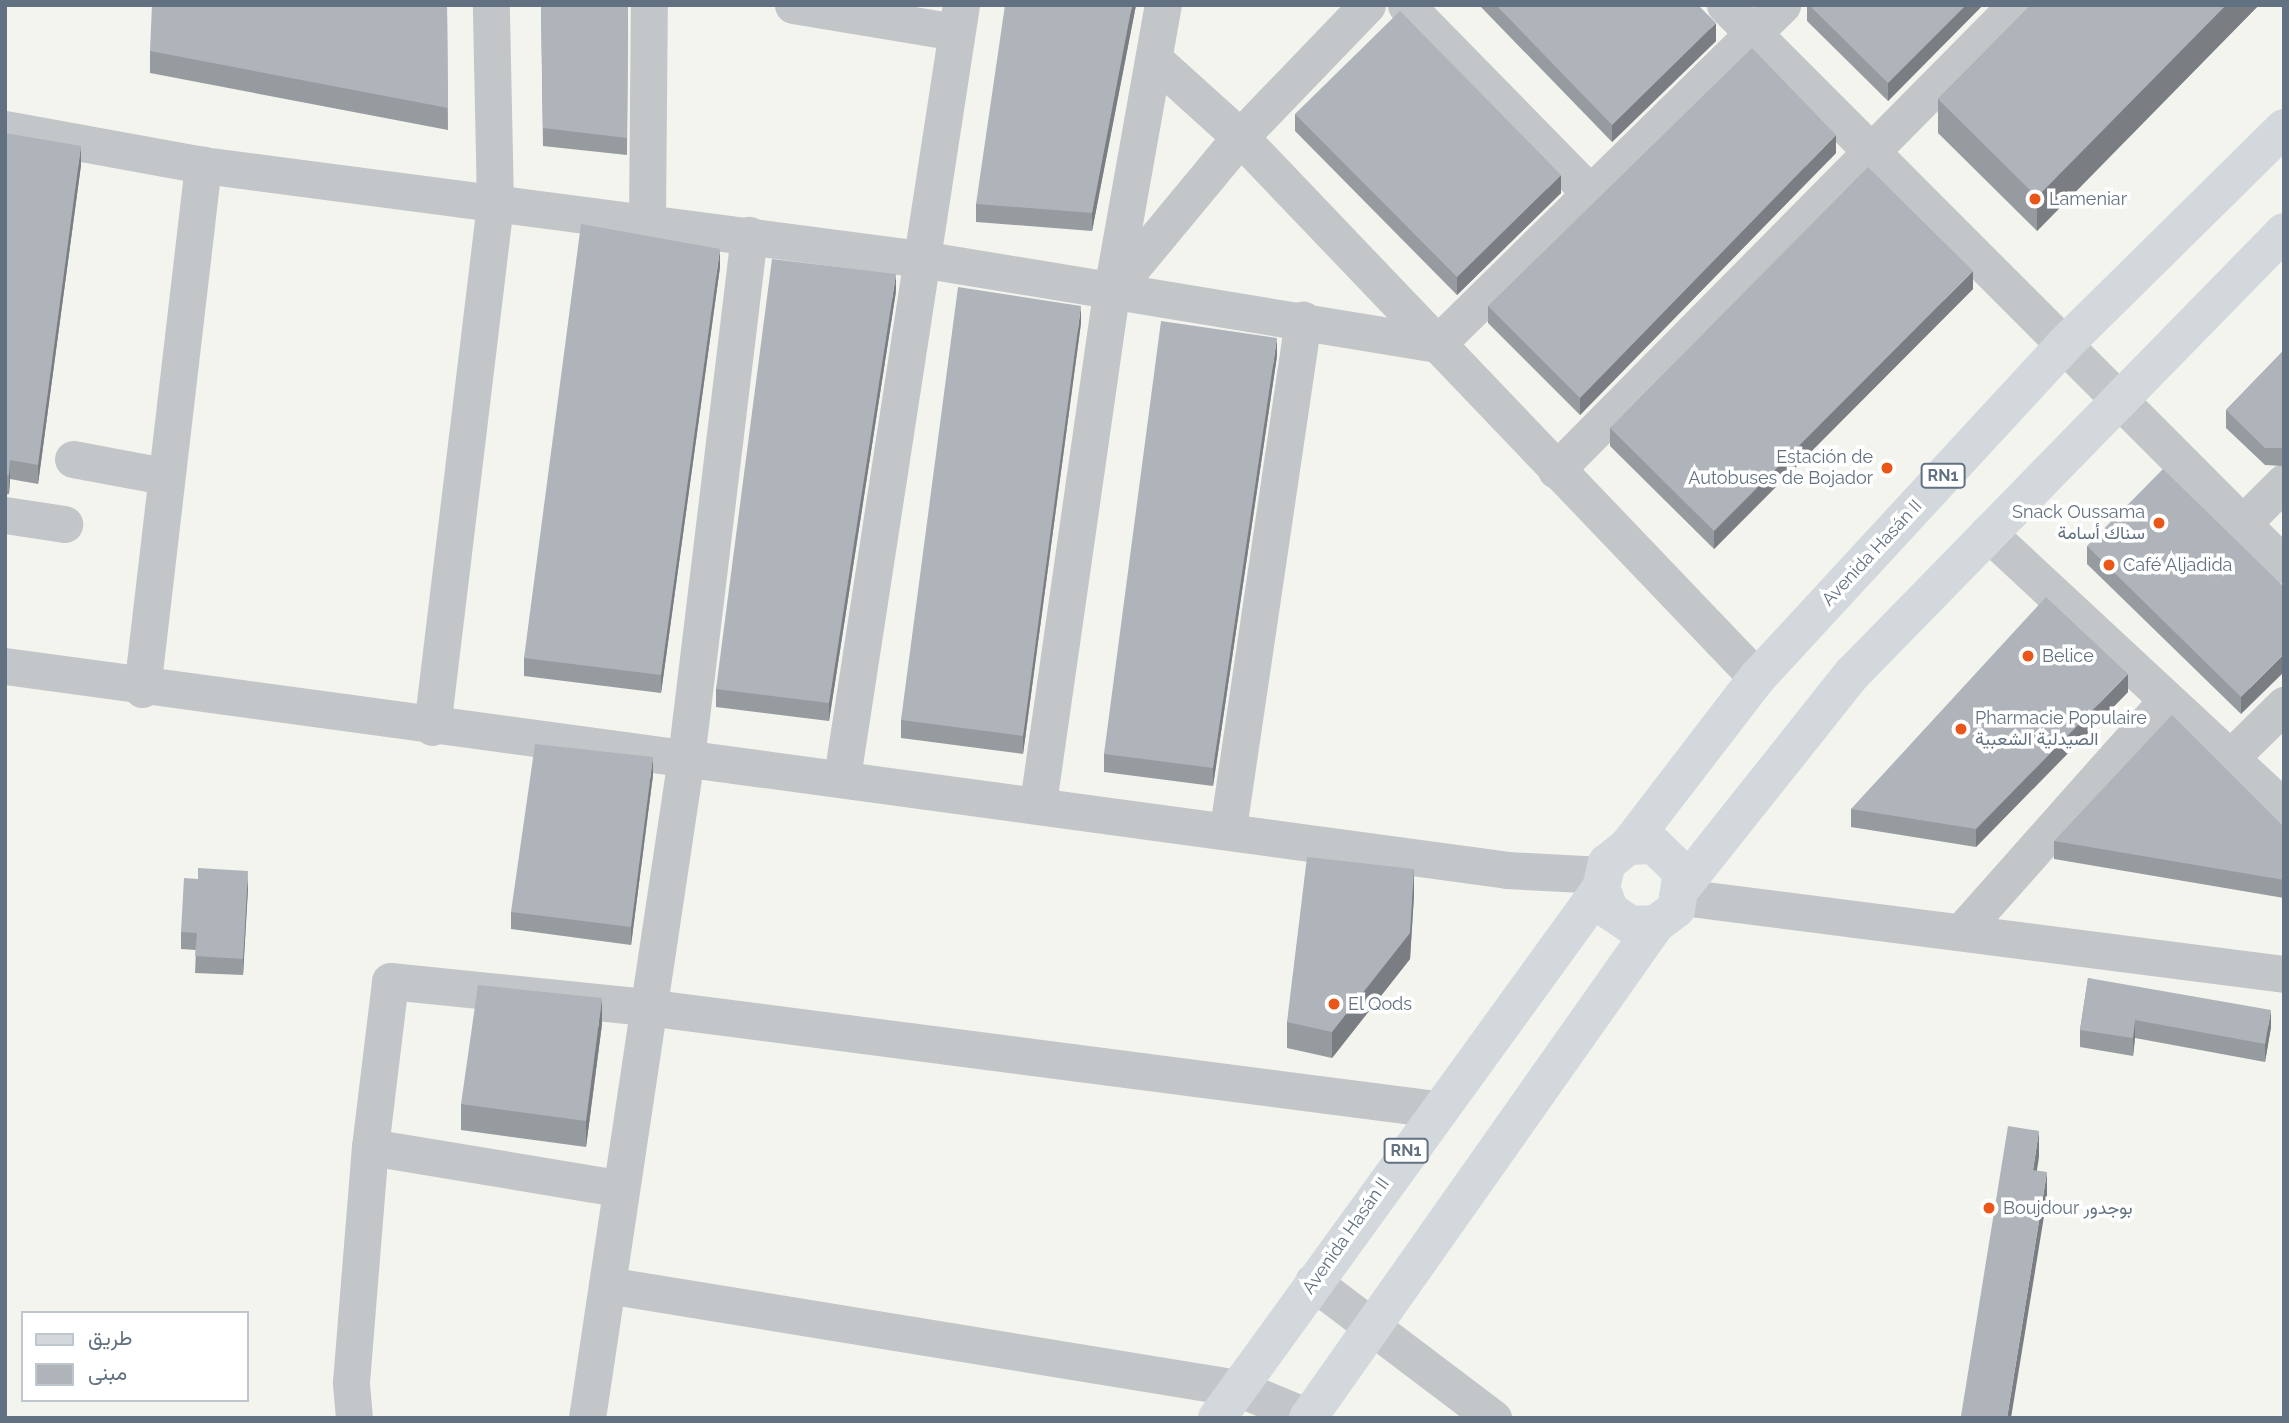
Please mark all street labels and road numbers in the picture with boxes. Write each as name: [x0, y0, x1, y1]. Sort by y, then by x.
road number: RN1: [1920, 463, 1966, 489]
street label: Avenida Hasán II: [1817, 496, 1927, 610]
road number: RN1: [1383, 1138, 1429, 1163]
street label: Avenida Hasán II: [1298, 1174, 1394, 1298]

